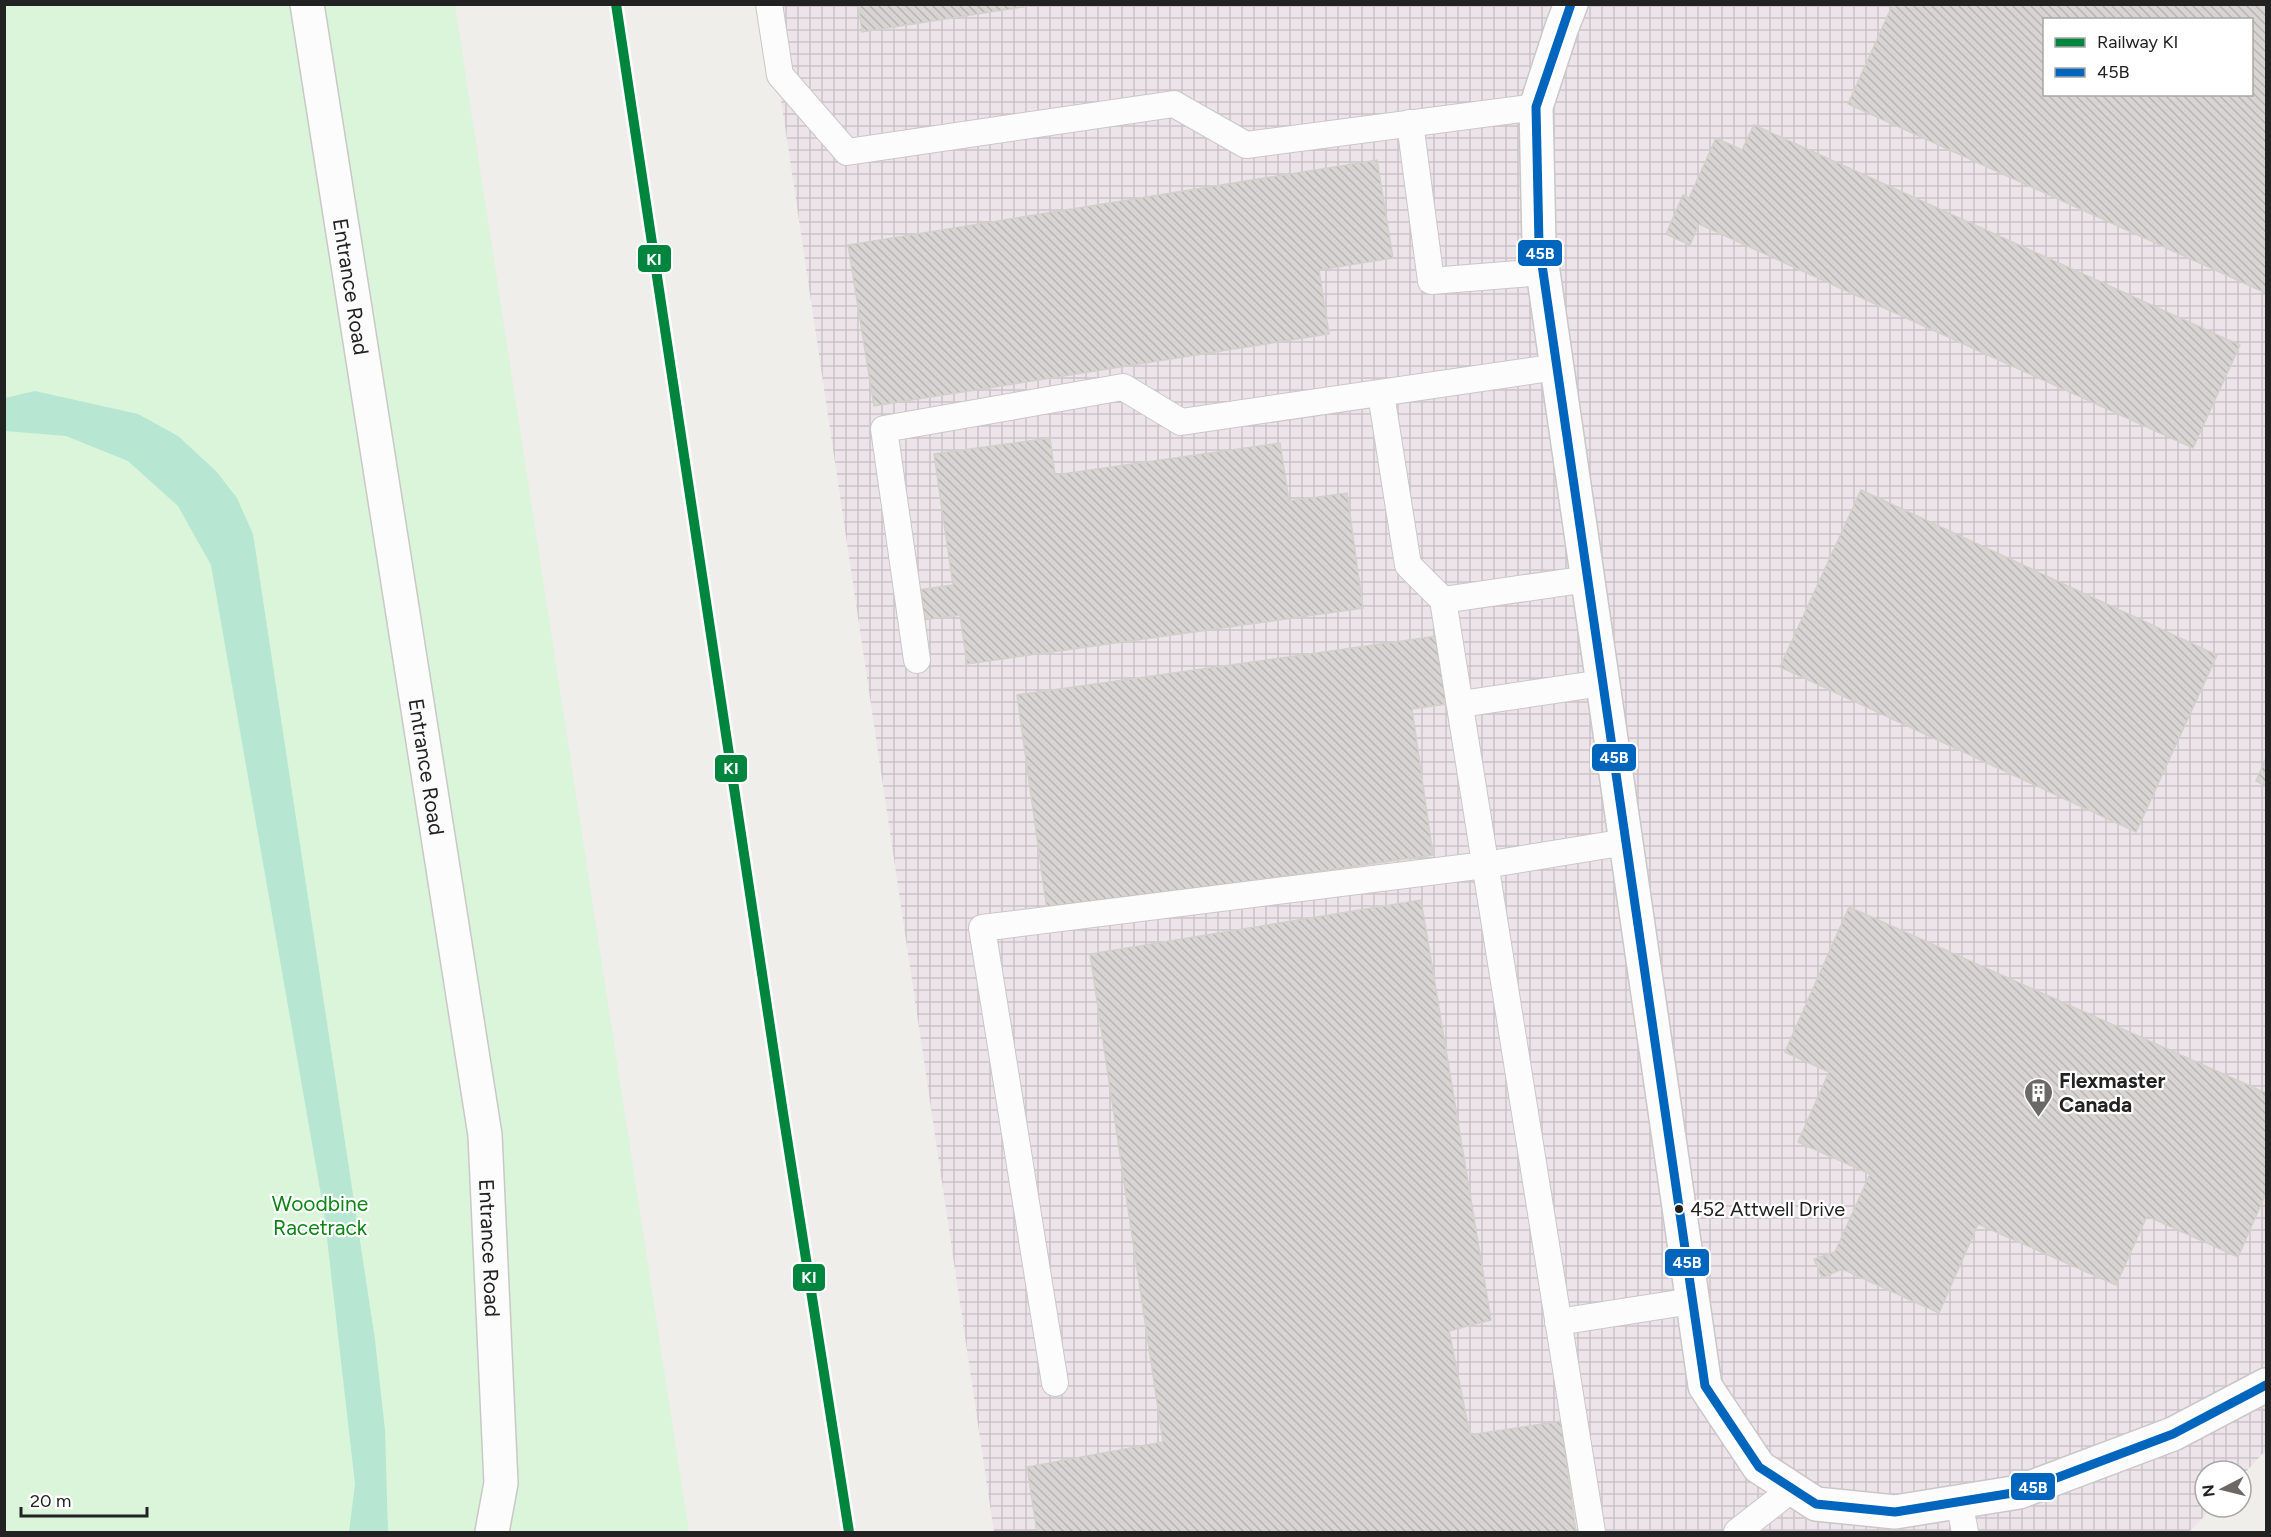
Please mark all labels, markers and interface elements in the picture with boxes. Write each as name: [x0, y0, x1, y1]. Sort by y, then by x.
legend: [2043, 18, 2253, 96]
text: Railway KI: [2097, 31, 2178, 53]
text: 45B: [2097, 61, 2130, 83]
street label: Entrance Road: [328, 216, 375, 357]
line badge: 45B: [1517, 239, 1563, 267]
line badge: KI: [637, 244, 672, 273]
text: 45B: [1525, 244, 1555, 263]
text: KI: [646, 250, 662, 269]
street label: Entrance Road: [404, 696, 450, 837]
line badge: 45B: [1591, 743, 1637, 772]
text: 45B: [1599, 748, 1629, 767]
line badge: KI: [714, 754, 748, 783]
text: KI: [723, 759, 739, 778]
place label: Flexmaster Canada: [2059, 1068, 2165, 1117]
building icon: Flexmaster Canada: [2022, 1076, 2054, 1118]
street label: Entrance Road: [475, 1178, 506, 1317]
park label: Woodbine Racetrack: [272, 1191, 368, 1240]
place label: 452 Attwell Drive: [1690, 1197, 1845, 1221]
marker: 452 Attwell Drive: [1673, 1203, 1685, 1215]
line badge: 45B: [1664, 1248, 1710, 1277]
text: 45B: [1672, 1253, 1702, 1272]
line badge: KI: [792, 1263, 826, 1292]
text: KI: [801, 1268, 817, 1287]
north arrow: [2193, 1459, 2253, 1519]
line badge: 45B: [2010, 1472, 2056, 1501]
text: 45B: [2018, 1478, 2048, 1497]
scale bar: [21, 1480, 147, 1518]
text: N: [2198, 1483, 2219, 1498]
text: 20 m: [30, 1490, 71, 1512]

